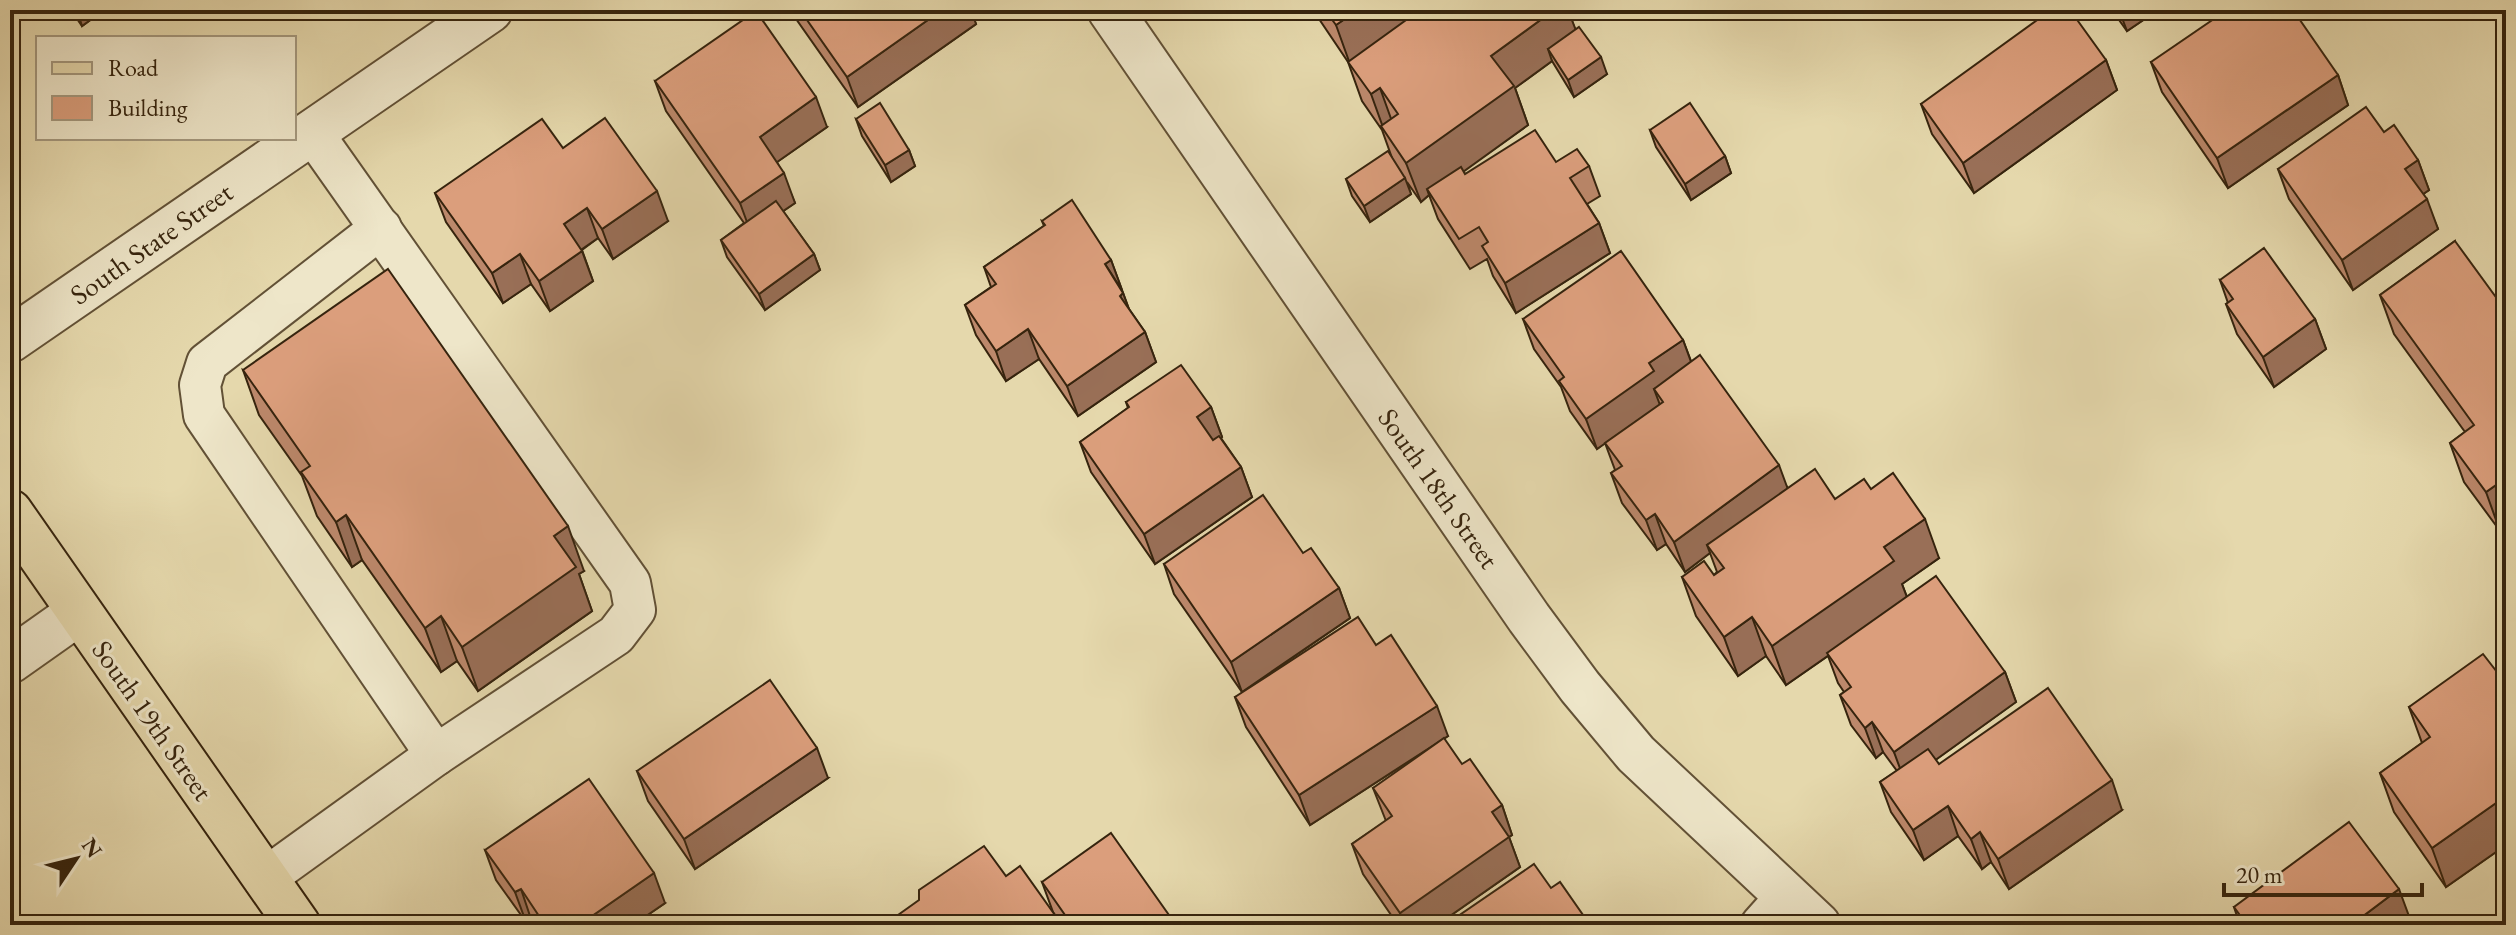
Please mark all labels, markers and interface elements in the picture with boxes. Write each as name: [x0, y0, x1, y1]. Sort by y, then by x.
legend: [36, 36, 296, 140]
text: Road: [108, 52, 159, 83]
text: Building: [108, 92, 188, 123]
street label: South State Street: [63, 174, 239, 312]
street label: South 18th Street: [1370, 401, 1508, 575]
street label: South 19th Street: [84, 633, 222, 807]
north arrow: [36, 819, 116, 899]
text: N: [75, 832, 109, 864]
scale bar: [2224, 847, 2422, 897]
text: 20 m: [2236, 859, 2283, 890]

